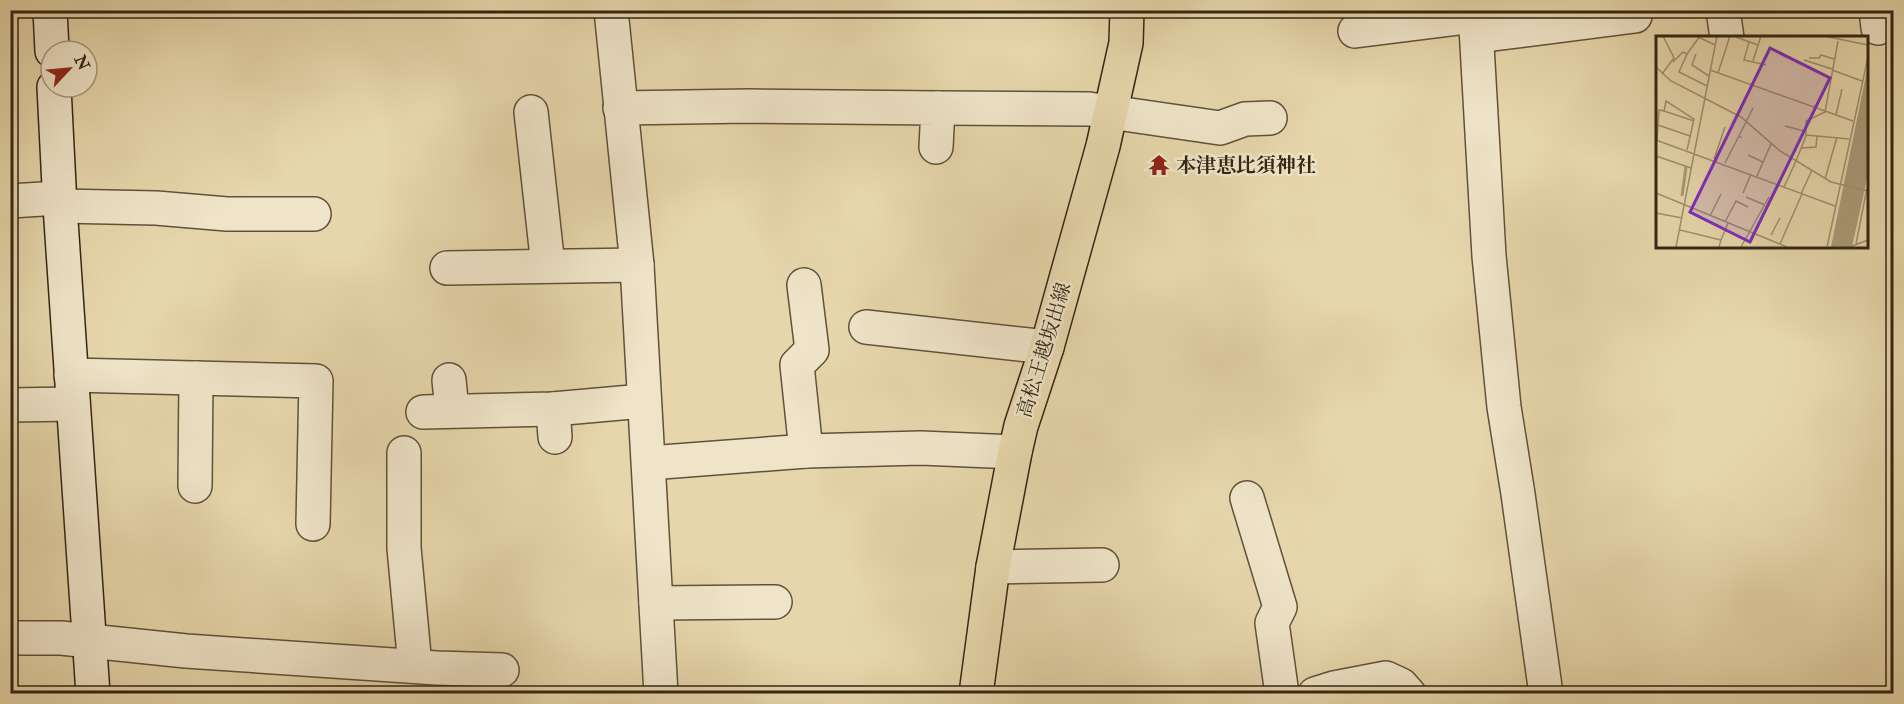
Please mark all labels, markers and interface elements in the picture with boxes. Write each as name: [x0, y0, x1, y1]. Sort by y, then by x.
inset map: [1656, 36, 1868, 248]
north arrow: [39, 39, 99, 99]
text: N: [69, 51, 94, 74]
temple icon: 本津恵比須神社: [1147, 153, 1171, 177]
place label: 本津恵比須神社: [1176, 153, 1316, 178]
street label: 高松王越坂出線: [1012, 279, 1076, 421]

